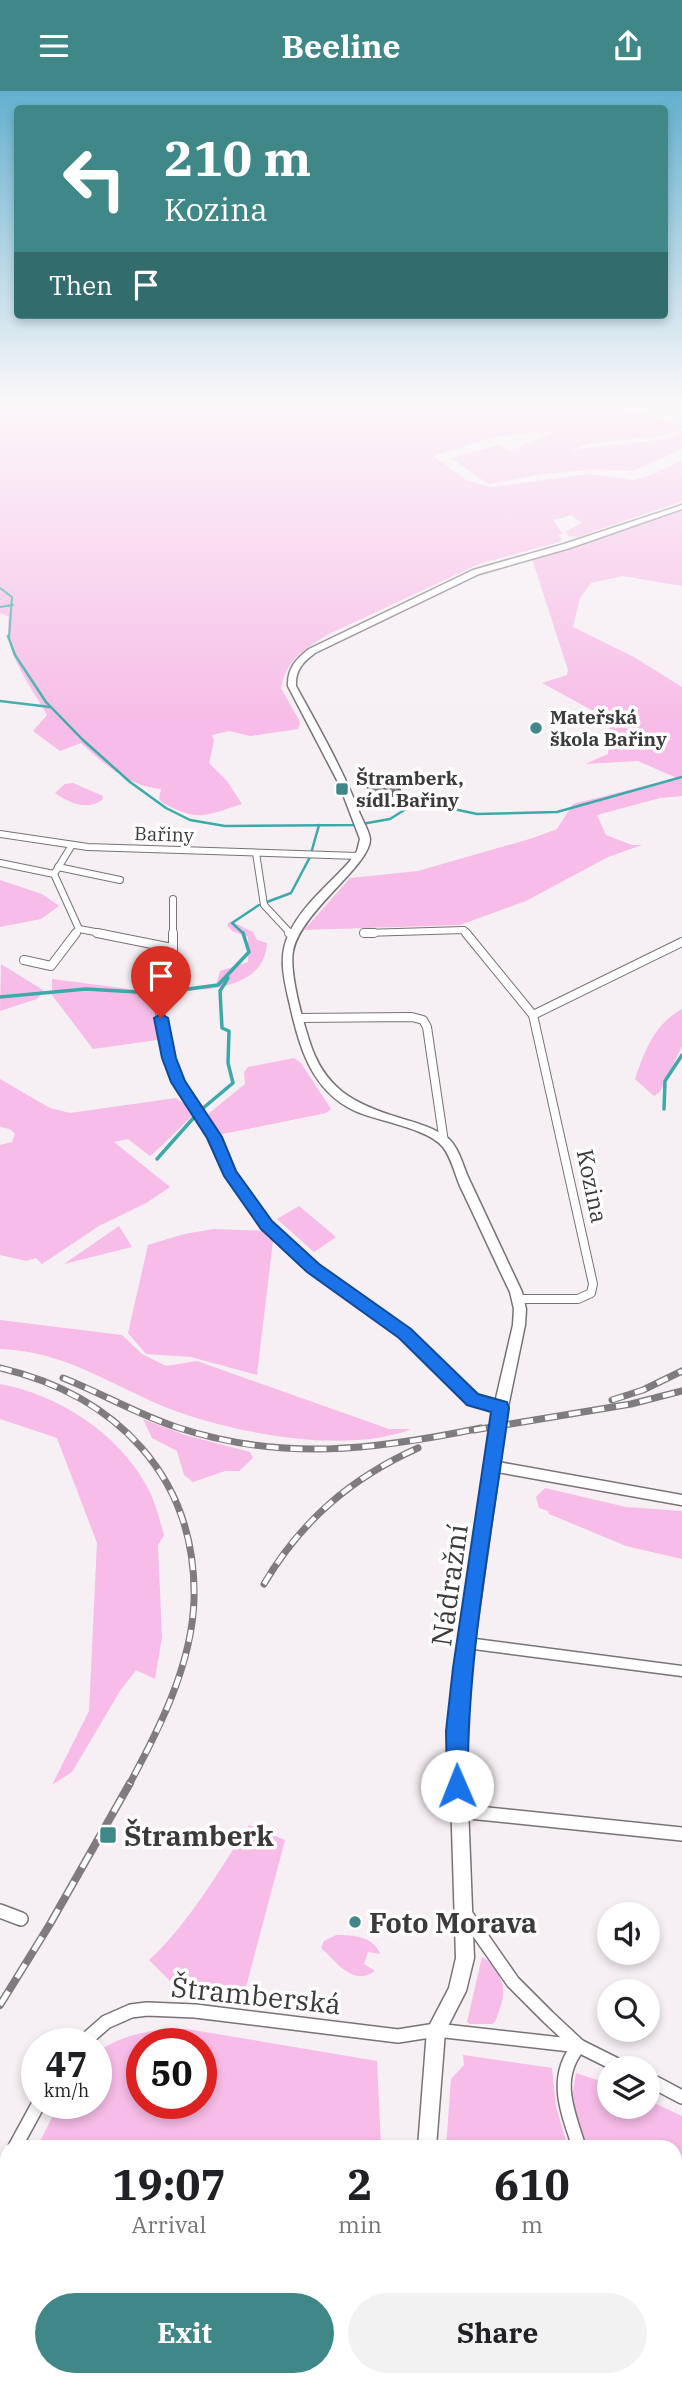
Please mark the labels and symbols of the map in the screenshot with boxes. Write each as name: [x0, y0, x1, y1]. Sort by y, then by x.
place label: Mateřská škola Bařiny: [550, 705, 667, 751]
marker: Mateřská škola Bařiny: [528, 720, 544, 736]
place label: Štramberk, sídl.Bařiny: [356, 766, 464, 812]
marker: Štramberk, sídl.Bařiny: [334, 781, 350, 797]
street label: Bařiny: [134, 821, 195, 847]
pin: [131, 946, 191, 1018]
street label: Kozina: [571, 1146, 615, 1226]
street label: Nádražní: [422, 1522, 476, 1648]
position arrow: [420, 1749, 494, 1823]
place label: Štramberk: [124, 1817, 274, 1854]
marker: Štramberk: [98, 1825, 118, 1845]
place label: Foto Morava: [369, 1904, 537, 1941]
marker: Foto Morava: [347, 1914, 363, 1930]
street label: Štramberská: [169, 1968, 343, 2022]
speed limit sign: 50: [126, 2028, 217, 2119]

